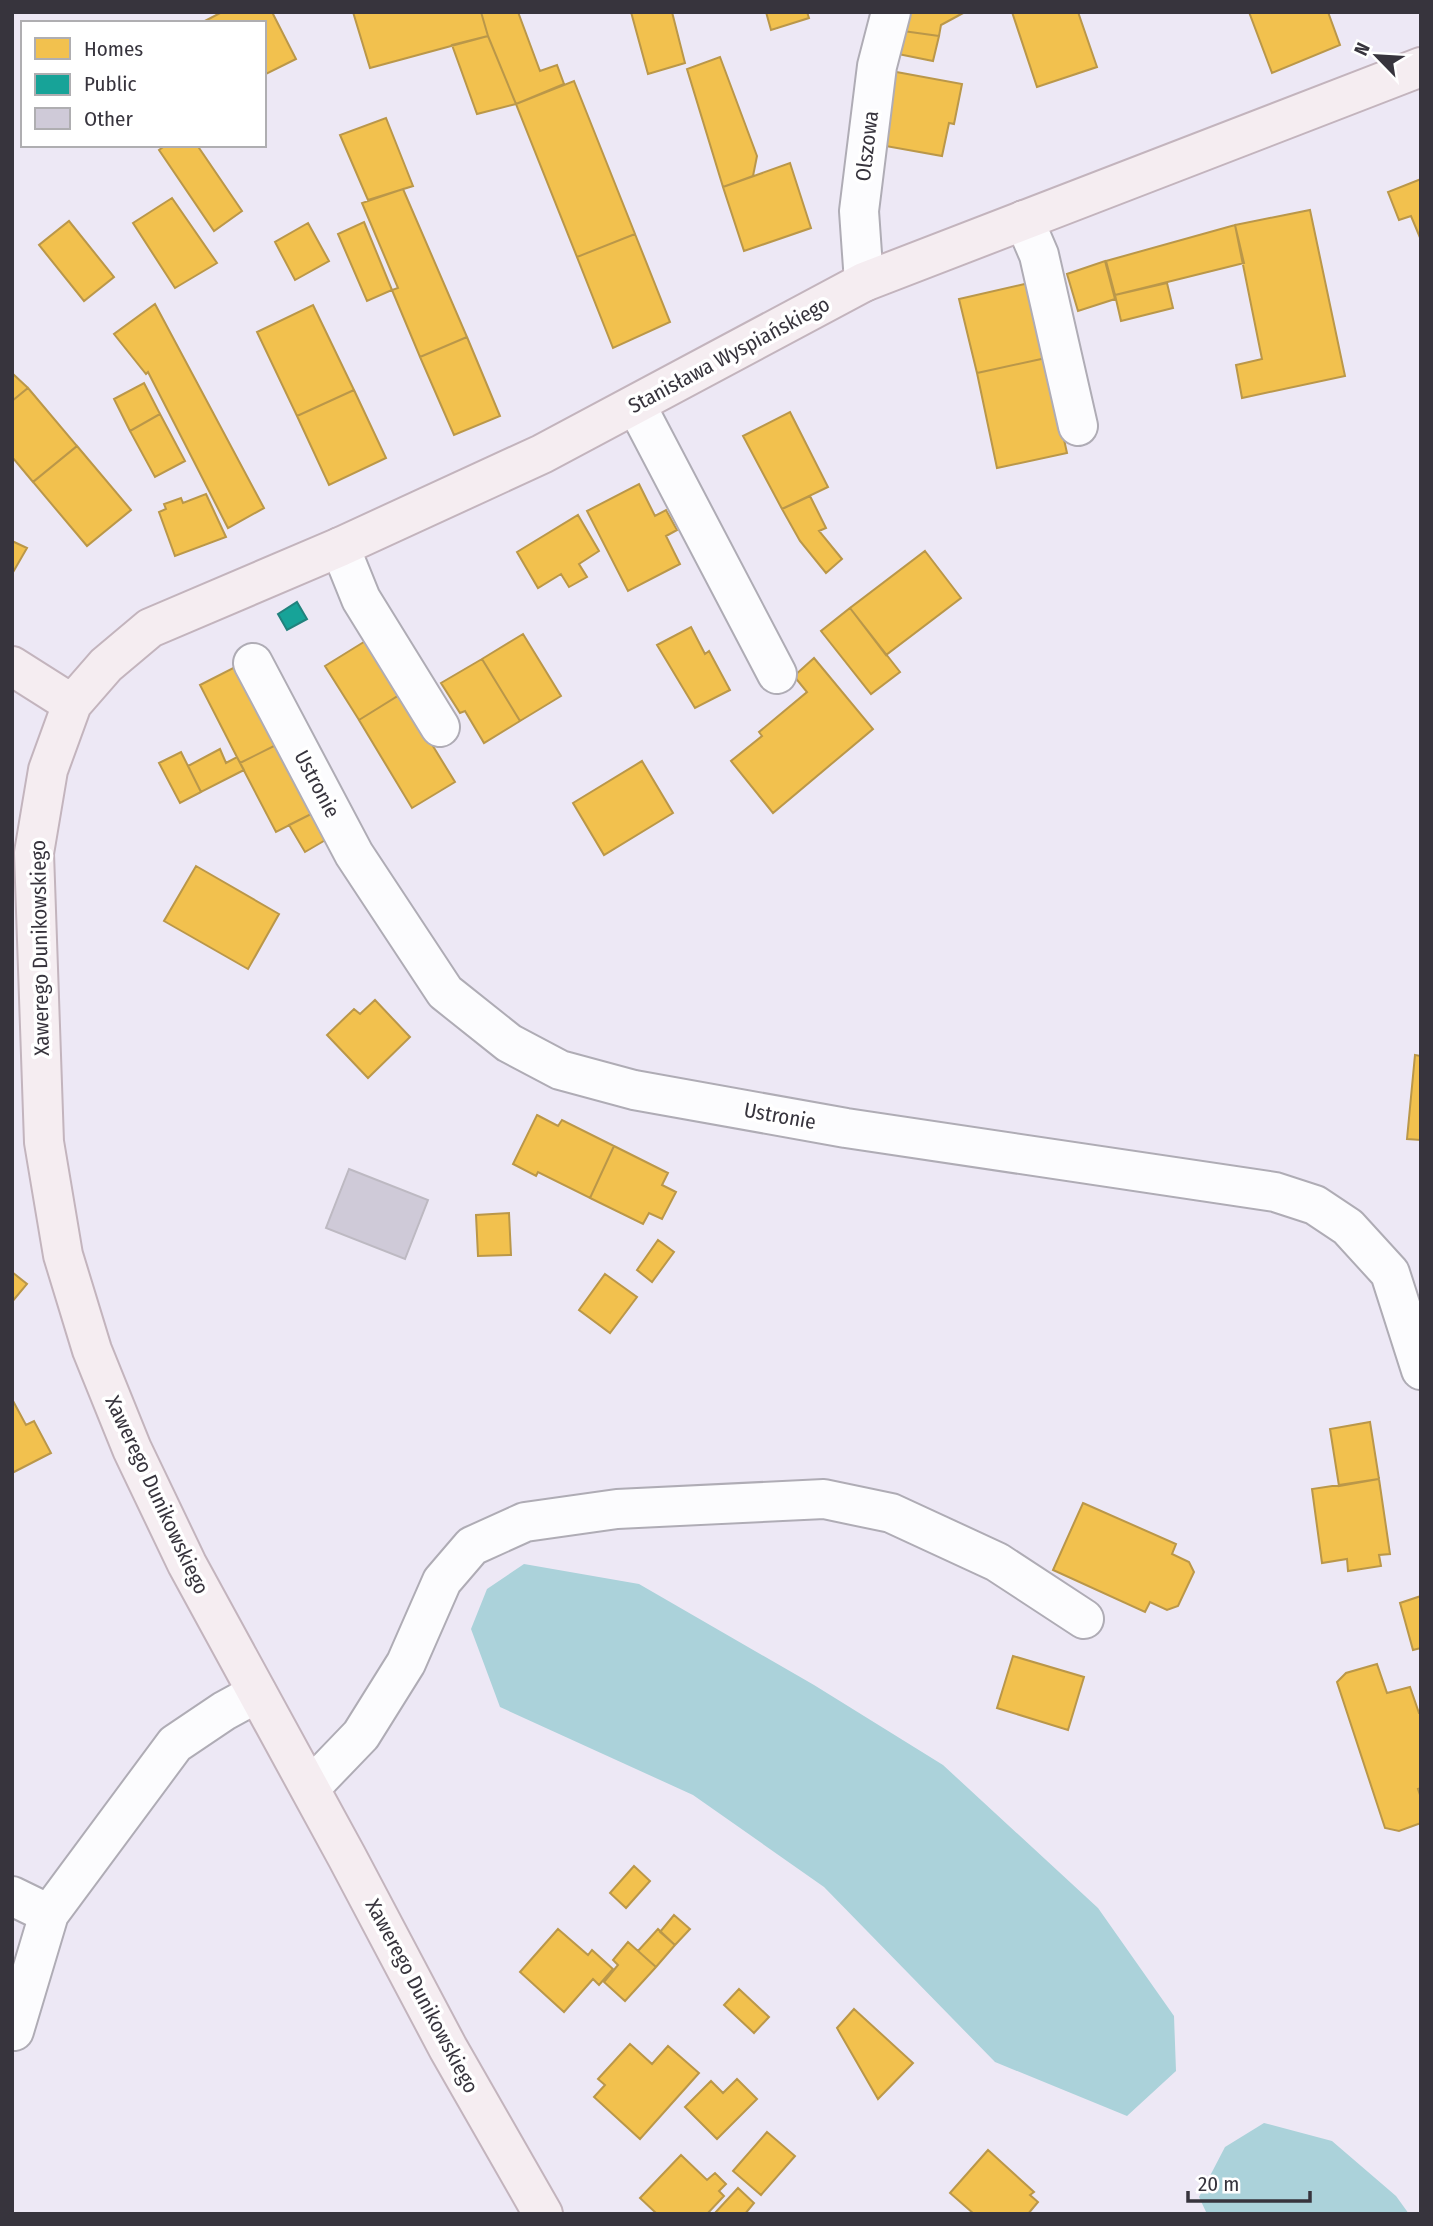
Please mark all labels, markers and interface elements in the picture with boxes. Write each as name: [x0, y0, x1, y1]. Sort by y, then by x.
legend: [21, 21, 266, 147]
north arrow: [1342, 21, 1412, 91]
text: Homes: [84, 36, 143, 62]
text: N: [1349, 39, 1375, 59]
text: Public: [84, 71, 136, 97]
text: Other: [84, 106, 133, 132]
street label: Olszowa: [850, 109, 884, 183]
street label: Stanisława Wyspiańskiego: [624, 291, 834, 419]
street label: Ustronie: [288, 746, 346, 822]
street label: Xawerego Dunikowskiego: [25, 840, 55, 1056]
street label: Ustronie: [742, 1097, 818, 1135]
street label: Xawerego Dunikowskiego: [100, 1392, 214, 1598]
street label: Xawerego Dunikowskiego: [360, 1895, 484, 2097]
scale bar: [1188, 2160, 1310, 2204]
text: 20 m: [1198, 2171, 1239, 2197]

